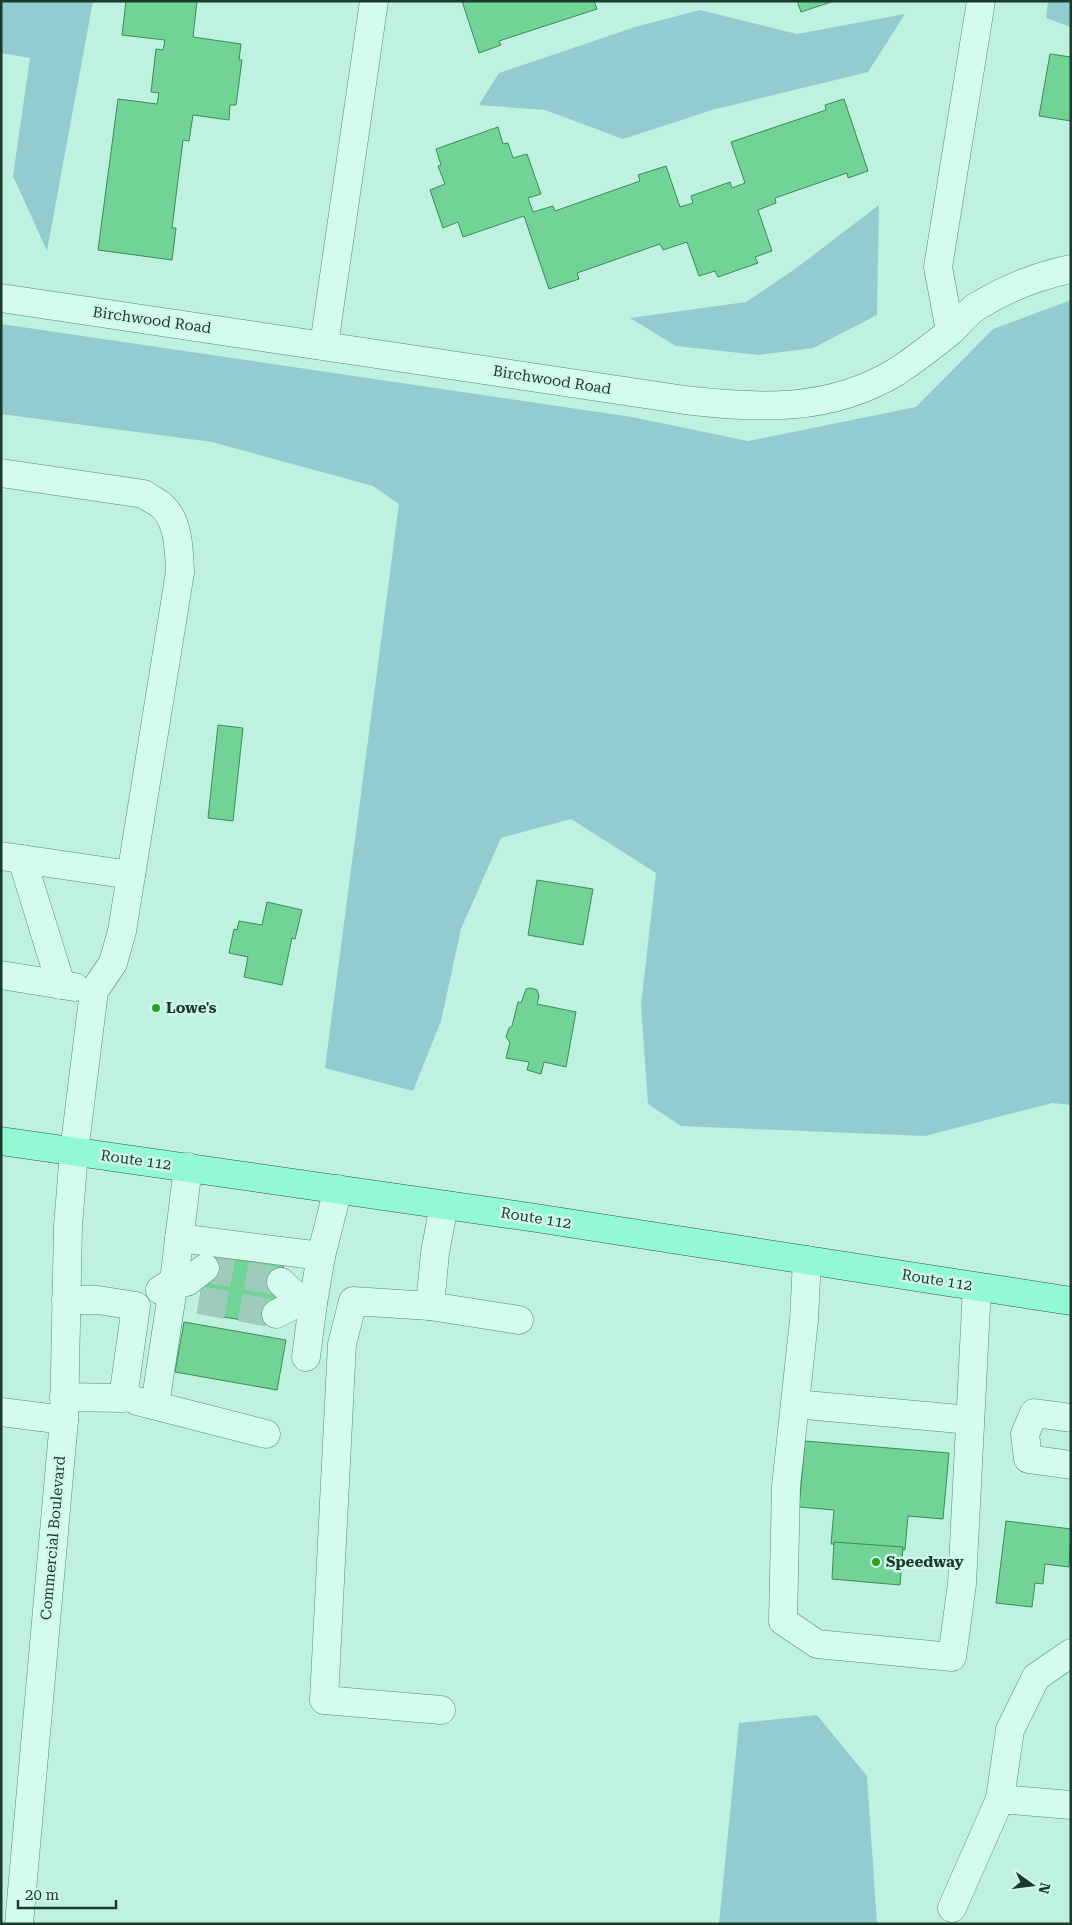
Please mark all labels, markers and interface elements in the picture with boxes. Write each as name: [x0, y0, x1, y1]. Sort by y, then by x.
street label: Birchwood Road: [92, 303, 213, 337]
street label: Birchwood Road: [492, 362, 613, 398]
place label: Lowe's: [166, 999, 217, 1017]
marker: Lowe's: [150, 1002, 162, 1014]
street label: Route 112: [99, 1146, 173, 1174]
street label: Route 112: [499, 1204, 573, 1232]
street label: Route 112: [900, 1266, 974, 1294]
street label: Commercial Boulevard: [37, 1455, 69, 1621]
place label: Speedway: [886, 1553, 963, 1571]
marker: Speedway: [870, 1556, 882, 1568]
north arrow: [1007, 1860, 1057, 1910]
scale bar: [18, 1878, 115, 1910]
text: N: [1035, 1881, 1054, 1896]
text: 20 m: [25, 1886, 60, 1904]

